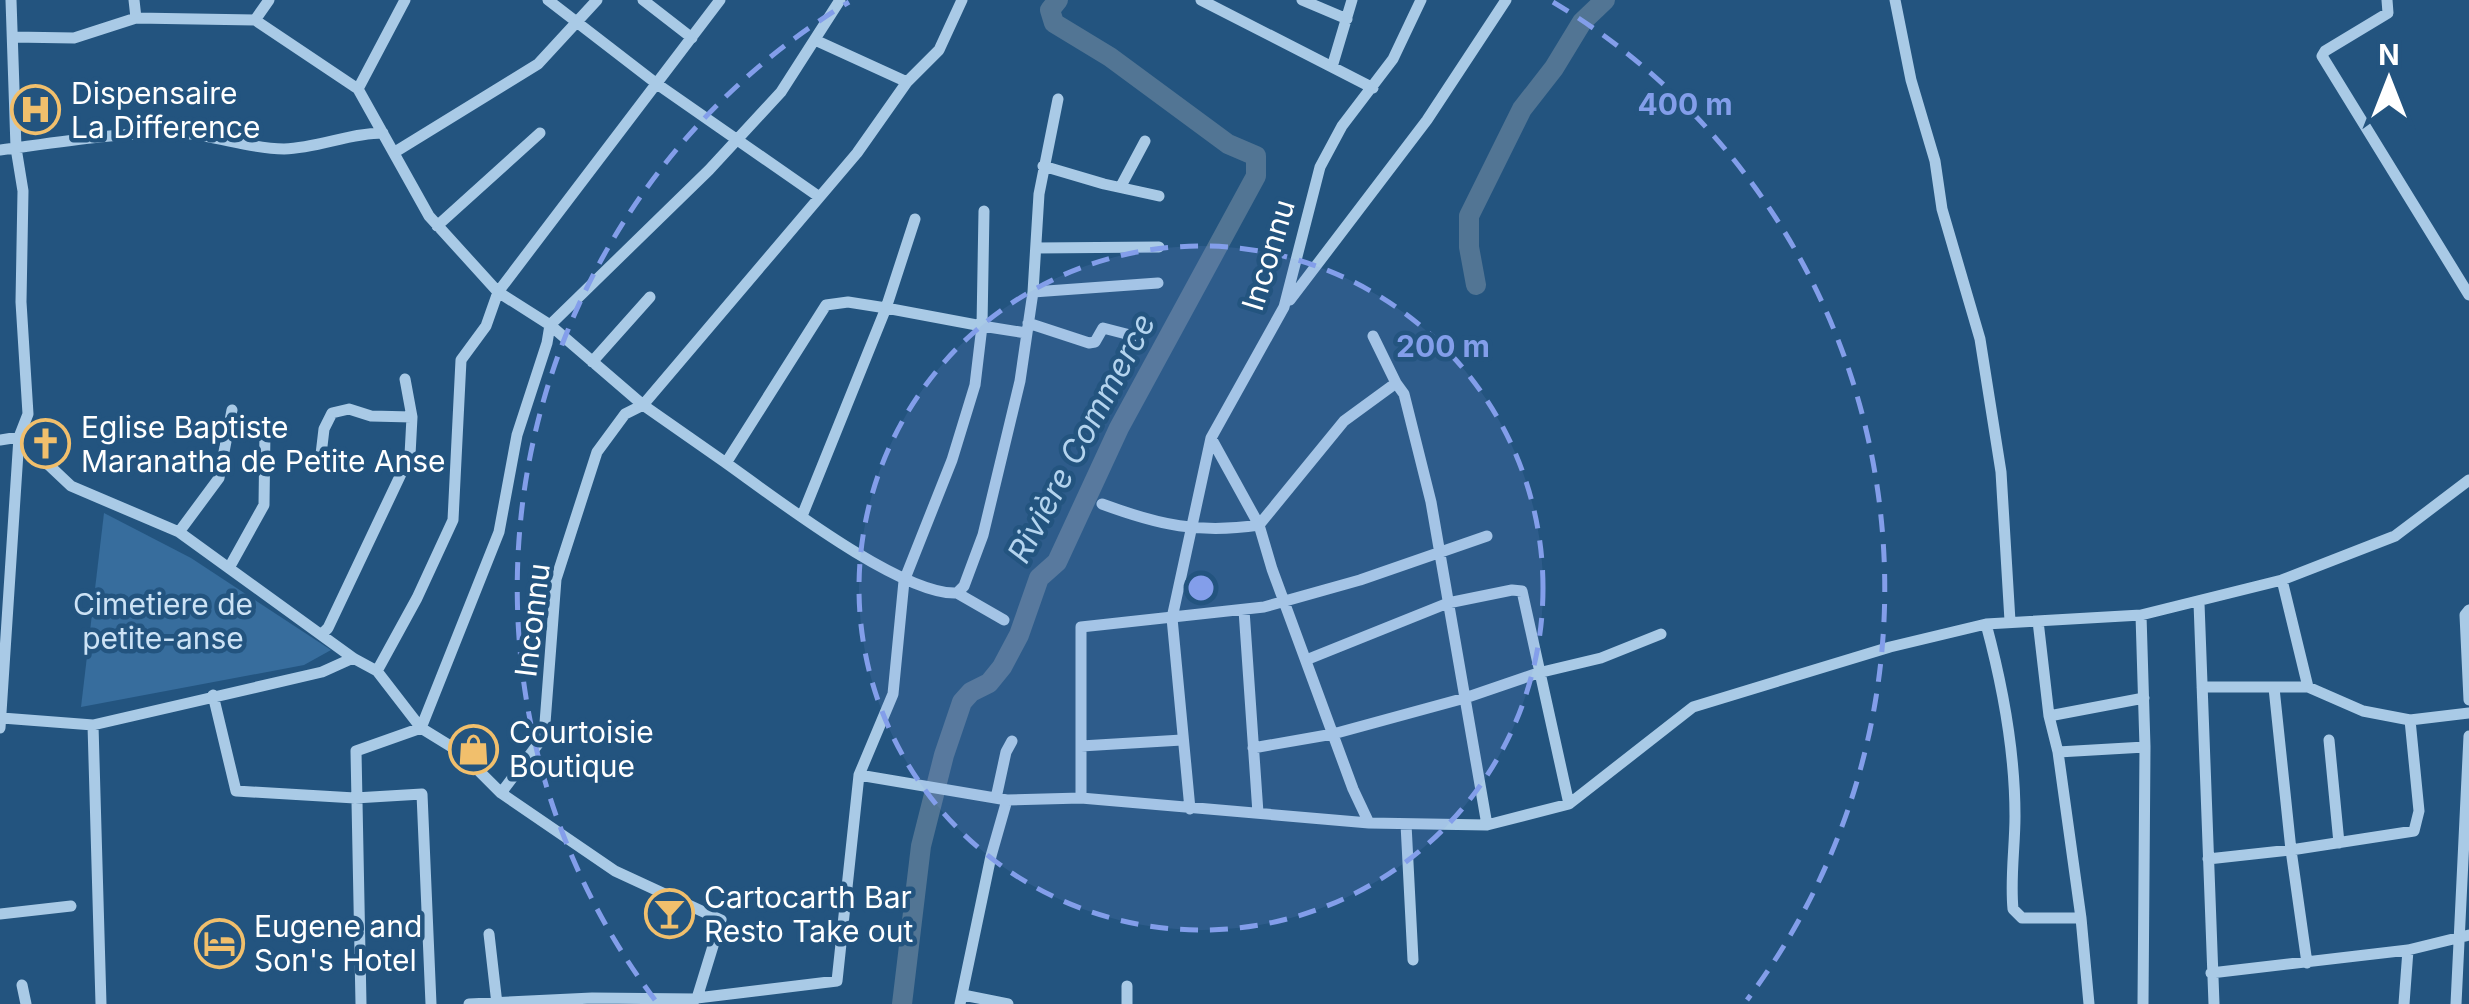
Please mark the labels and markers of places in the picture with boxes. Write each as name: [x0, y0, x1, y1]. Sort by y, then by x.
place label: Dispensaire La Difference: [71, 75, 260, 145]
hospital icon: Dispensaire La Difference: [10, 84, 62, 136]
place label: Eglise Baptiste Maranatha de Petite Anse: [81, 409, 446, 479]
church icon: Eglise Baptiste Maranatha de Petite Anse: [20, 418, 72, 470]
centre of rings: [1183, 570, 1219, 606]
place label: Courtoisie Boutique: [509, 714, 654, 784]
shop icon: Courtoisie Boutique: [448, 723, 500, 775]
place label: Cartocarth Bar Resto Take out: [704, 879, 914, 949]
bar icon: Cartocarth Bar Resto Take out: [643, 888, 695, 940]
place label: Eugene and Son's Hotel: [254, 908, 422, 978]
hotel icon: Eugene and Son's Hotel: [193, 917, 245, 969]

